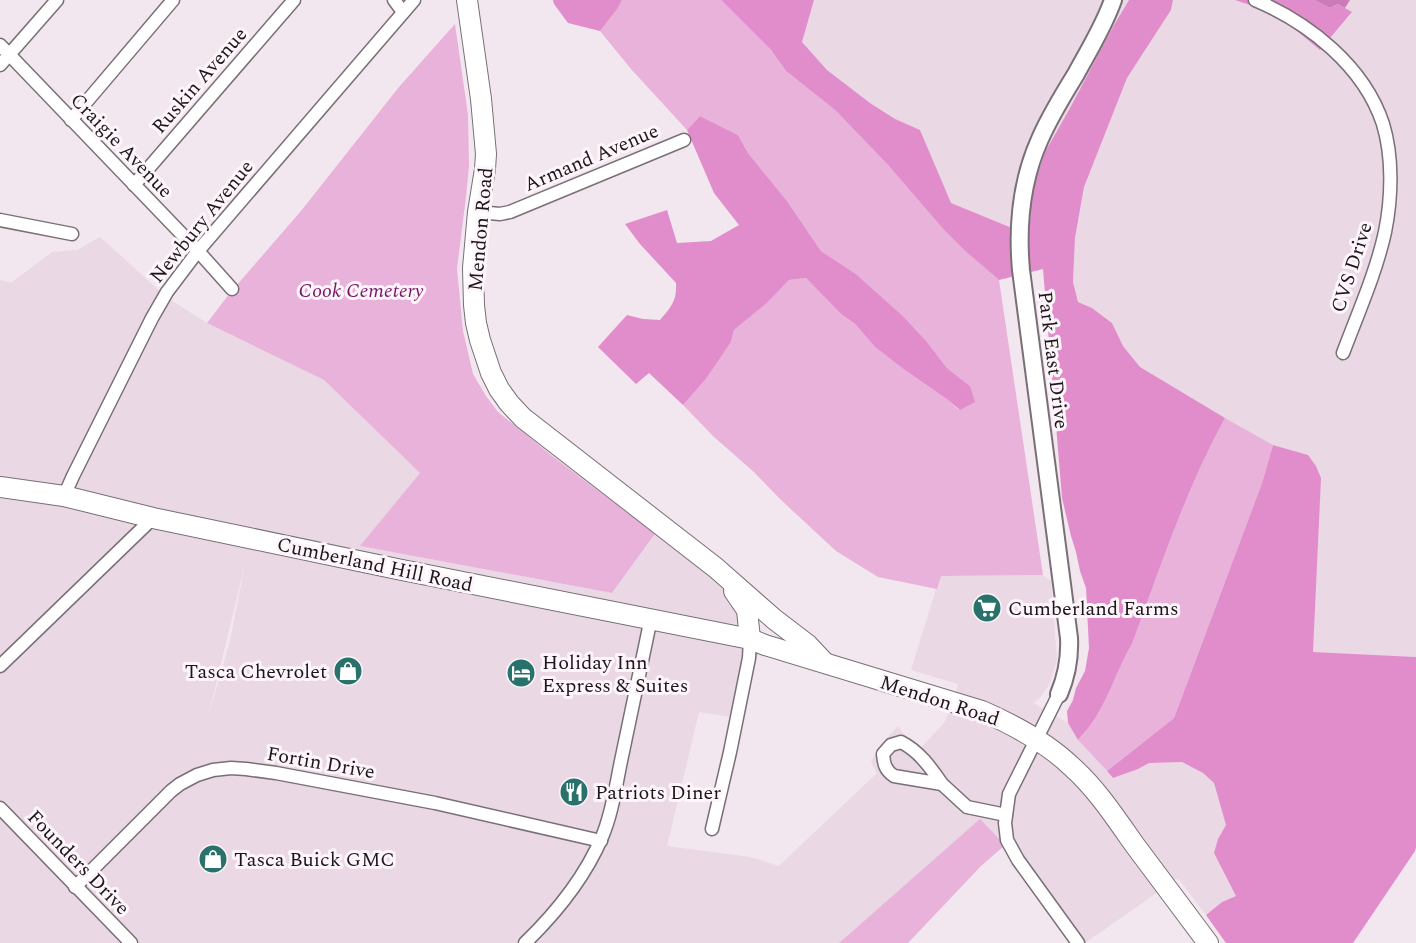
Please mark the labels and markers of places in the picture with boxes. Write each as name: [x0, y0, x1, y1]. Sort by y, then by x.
supermarket icon: Cumberland Farms: [971, 592, 1003, 624]
place label: Cumberland Farms: [1008, 594, 1179, 624]
place label: Holiday Inn Express & Suites: [542, 648, 688, 701]
shop icon: Tasca Chevrolet: [332, 655, 364, 687]
place label: Tasca Chevrolet: [185, 657, 327, 687]
hotel icon: Holiday Inn Express & Suites: [505, 657, 537, 689]
restaurant icon: Patriots Diner: [558, 776, 590, 808]
place label: Patriots Diner: [595, 778, 721, 808]
shop icon: Tasca Buick GMC: [197, 843, 229, 875]
place label: Tasca Buick GMC: [234, 845, 395, 875]

